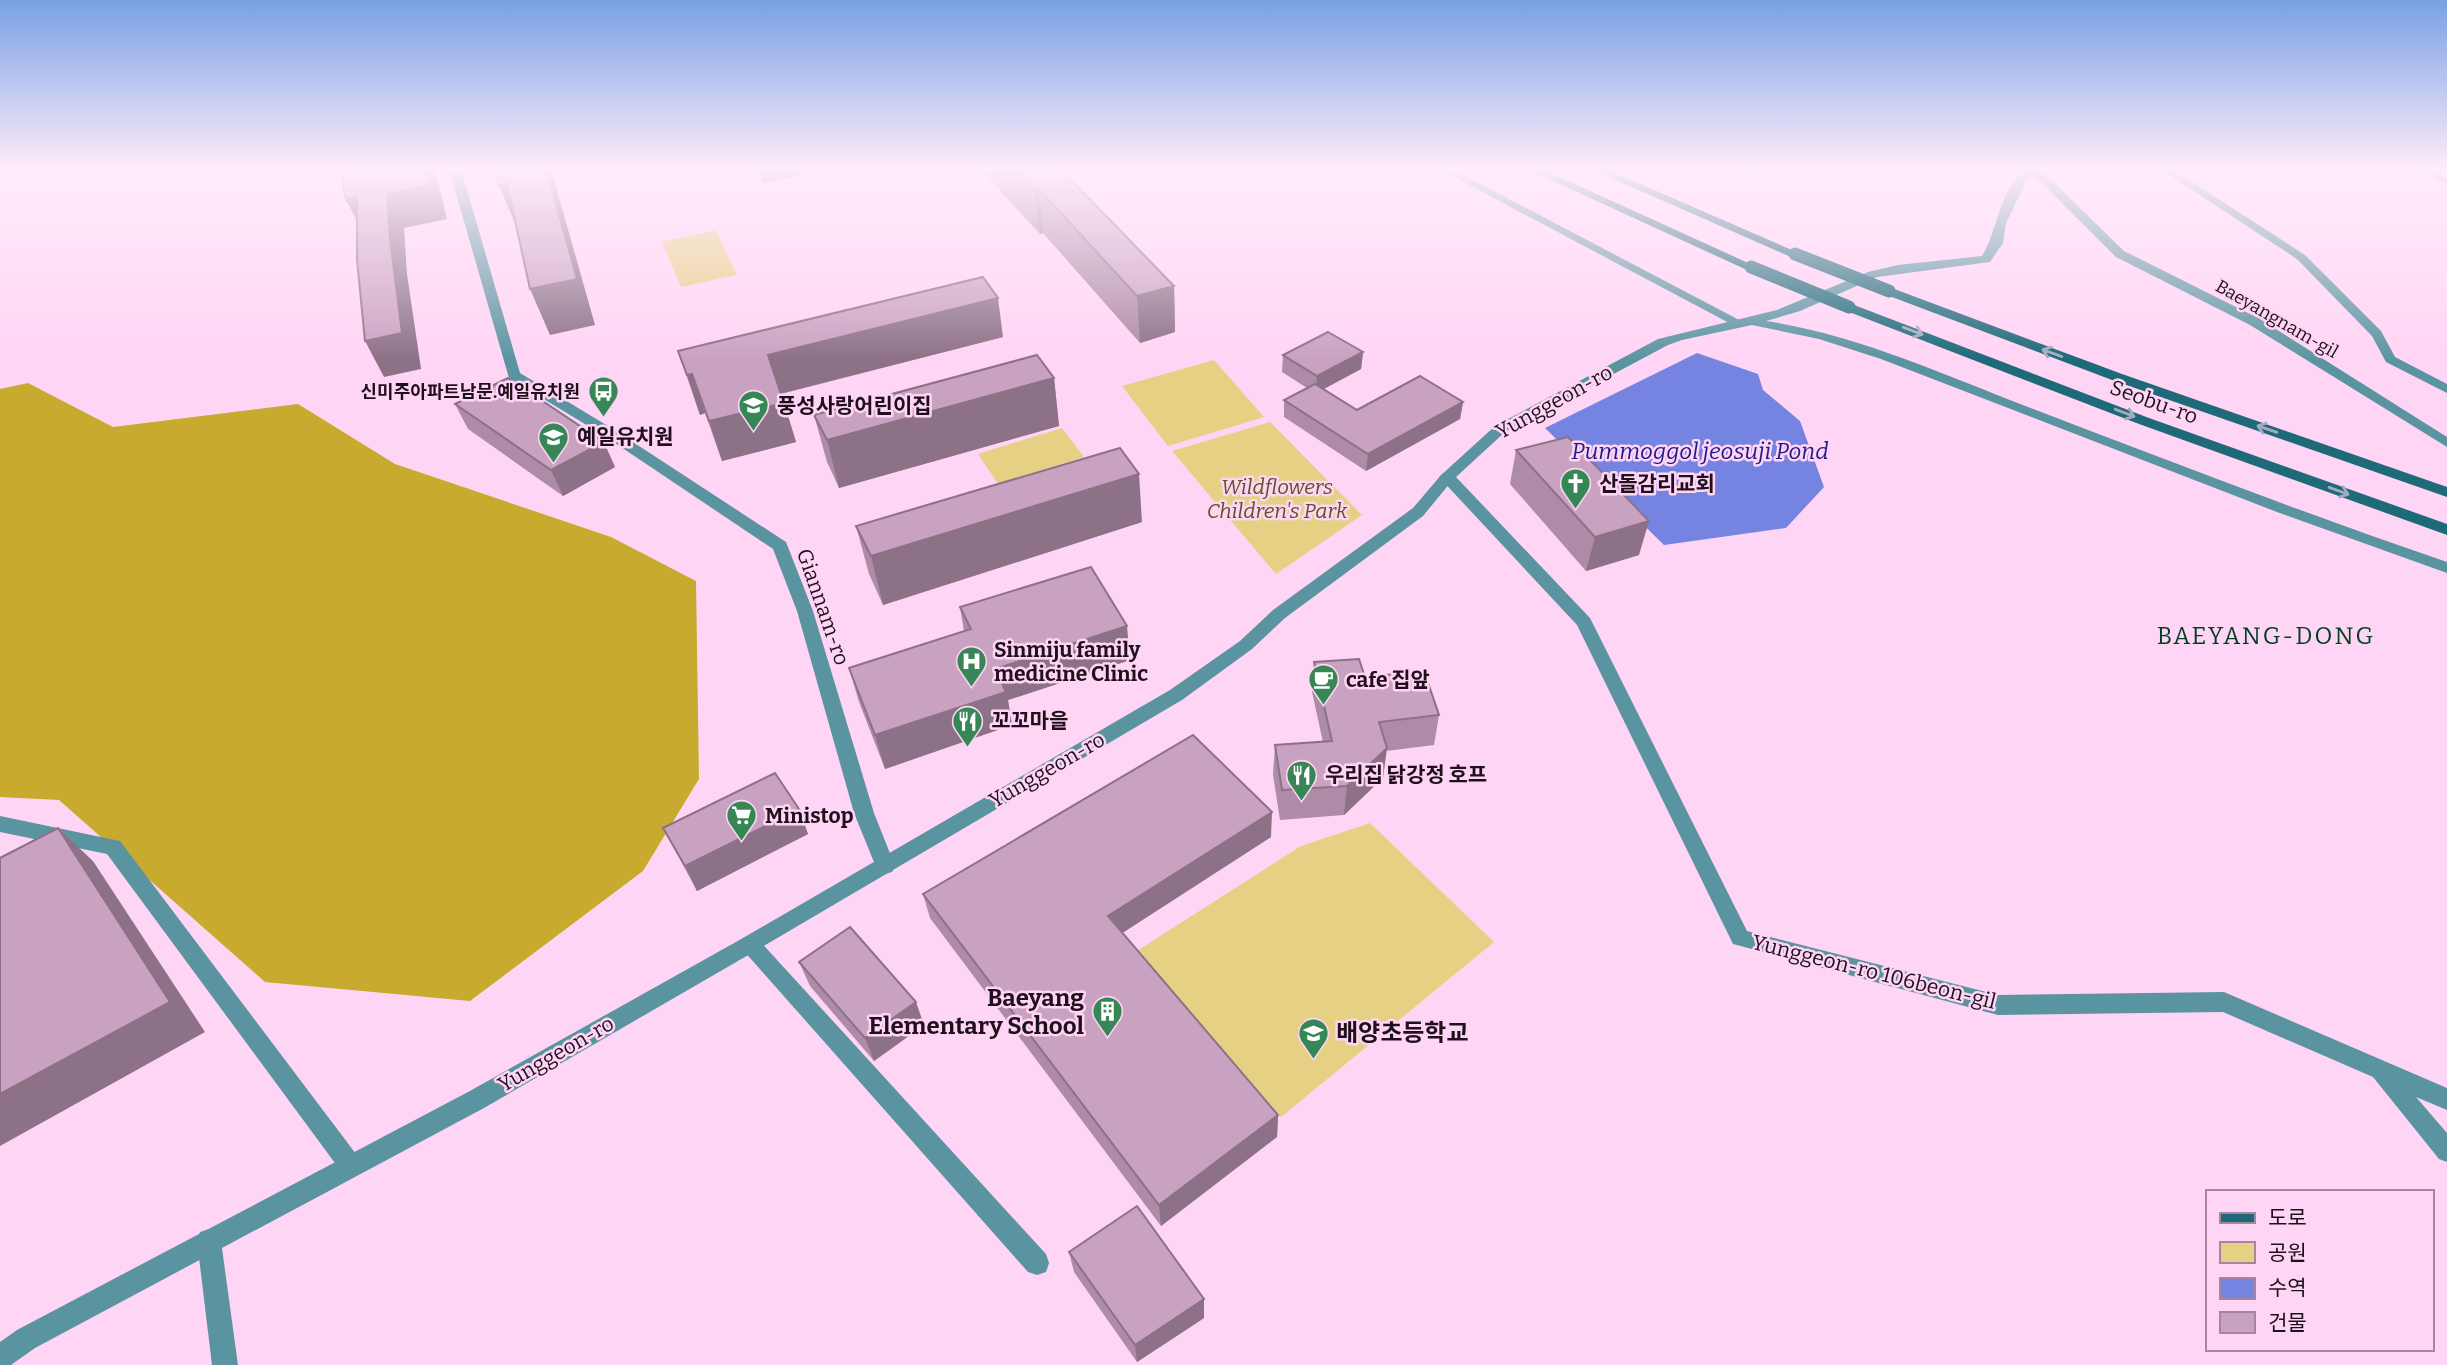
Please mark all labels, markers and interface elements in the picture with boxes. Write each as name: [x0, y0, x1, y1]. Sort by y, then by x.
street label: Baeyangnam-gil: [2212, 275, 2342, 363]
one-way arrow: [1901, 326, 1923, 339]
one-way arrow: [2042, 346, 2064, 358]
street label: Yunggeon-ro: [1491, 359, 1617, 445]
street label: Seobu-ro: [2107, 374, 2201, 430]
bus stop icon: 신미주아파트남문.예일유치원: [586, 375, 620, 419]
place label: 신미주아파트남문.예일유치원: [361, 381, 580, 403]
school or university icon: 풍성사랑어린이집: [737, 389, 771, 433]
place label: 풍성사랑어린이집: [777, 393, 932, 419]
one-way arrow: [2113, 408, 2135, 421]
school or university icon: 예일유치원: [537, 420, 571, 464]
one-way arrow: [2256, 422, 2278, 434]
place label: 예일유치원: [577, 424, 674, 450]
water label: Pummoggol jeosuji Pond: [1571, 437, 1829, 465]
church icon: 산돌감리교회: [1559, 467, 1593, 511]
place label: 산돌감리교회: [1599, 471, 1715, 497]
park label: Wildflowers Children's Park: [1207, 474, 1348, 524]
one-way arrow: [2327, 486, 2349, 498]
street label: Giannam-ro: [791, 545, 855, 669]
district label: BAEYANG-DONG: [2157, 622, 2375, 650]
place label: Sinmiju family medicine Clinic: [994, 637, 1148, 687]
hospital icon: Sinmiju family medicine Clinic: [954, 645, 988, 689]
cafe icon: cafe 집앞: [1306, 663, 1340, 707]
place label: cafe 집앞: [1346, 667, 1430, 693]
restaurant icon: 꼬꼬마을: [951, 704, 985, 748]
place label: 꼬꼬마을: [991, 708, 1068, 734]
street label: Yunggeon-ro: [984, 726, 1110, 814]
restaurant icon: 우리집 닭강정 호프: [1285, 758, 1319, 802]
place label: 우리집 닭강정 호프: [1325, 762, 1487, 788]
supermarket icon: Ministop: [725, 799, 759, 843]
place label: Ministop: [765, 803, 854, 829]
street label: Yunggeon-ro 106beon-gil: [1749, 929, 1999, 1015]
place label: Baeyang Elementary School: [868, 984, 1085, 1040]
building icon: Baeyang Elementary School: [1090, 995, 1124, 1039]
street label: Yunggeon-ro: [493, 1010, 619, 1098]
school or university icon: 배양초등학교: [1296, 1016, 1330, 1060]
place label: 배양초등학교: [1336, 1019, 1468, 1047]
legend: [2206, 1190, 2433, 1351]
text: 도로: [2268, 1205, 2307, 1231]
text: 공원: [2268, 1240, 2307, 1266]
text: 수역: [2268, 1275, 2307, 1301]
text: 건물: [2268, 1310, 2307, 1336]

